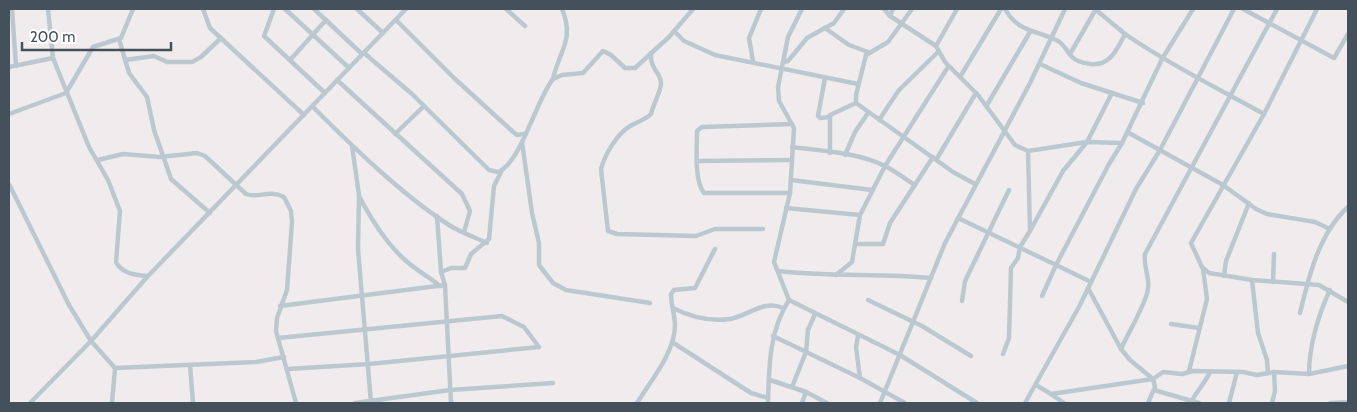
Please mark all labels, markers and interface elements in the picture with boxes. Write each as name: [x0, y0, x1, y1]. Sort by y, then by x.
scale bar: [22, 20, 171, 52]
text: 200 m: [30, 28, 75, 46]

